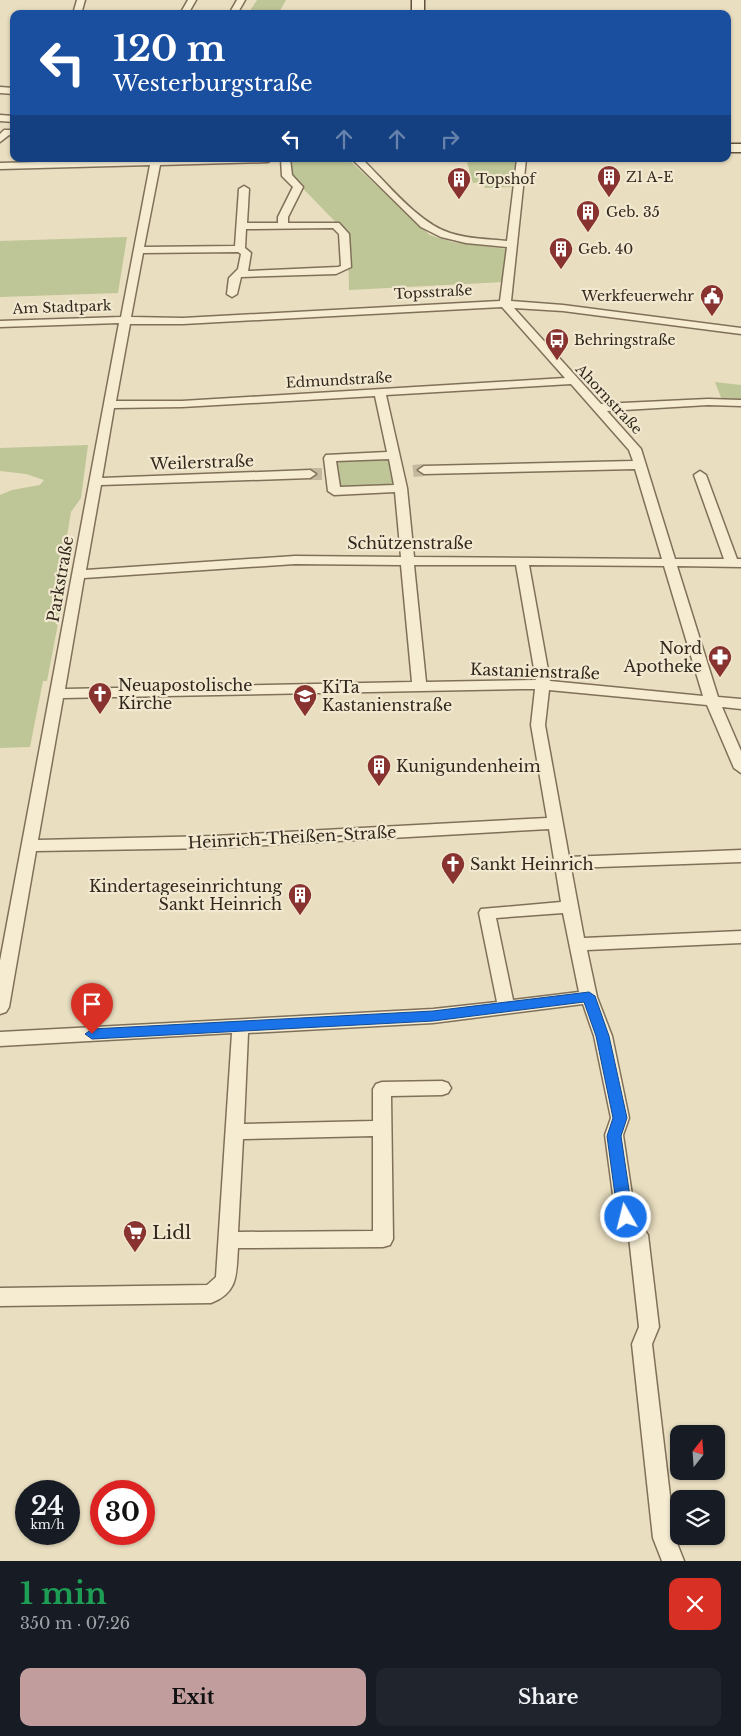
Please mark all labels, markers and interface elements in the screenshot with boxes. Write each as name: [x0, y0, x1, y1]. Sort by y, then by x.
text: 120 m: [113, 27, 226, 70]
icon: left: [30, 30, 95, 95]
text: Westerburgstraße: [113, 70, 313, 97]
icon: left: [277, 125, 305, 153]
icon: ahead: [330, 125, 358, 153]
icon: ahead: [383, 125, 411, 153]
icon: right: [436, 125, 464, 153]
building icon: Z1 A-E: [596, 164, 622, 198]
building icon: Topshof: [446, 166, 472, 200]
place label: Z1 A-E: [626, 168, 674, 186]
place label: Topshof: [476, 170, 537, 188]
building icon: Geb. 35: [575, 199, 601, 233]
place label: Geb. 35: [606, 203, 660, 221]
building icon: Geb. 40: [548, 236, 574, 270]
place label: Geb. 40: [578, 240, 633, 258]
street label: Topsstraße: [393, 281, 473, 303]
public building icon: Werkfeuerwehr: [699, 283, 725, 317]
place label: Werkfeuerwehr: [581, 287, 694, 305]
street label: Am Stadtpark: [11, 296, 112, 318]
bus stop icon: Behringstraße: [544, 327, 570, 361]
place label: Behringstraße: [574, 331, 676, 349]
street label: Ahornstraße: [571, 359, 646, 438]
street label: Edmundstraße: [285, 368, 393, 392]
street label: Weilerstraße: [149, 450, 254, 474]
street label: Schützenstraße: [347, 533, 473, 553]
street label: Parkstraße: [43, 534, 77, 624]
place label: Nord Apotheke: [623, 638, 702, 676]
pharmacy icon: Nord Apotheke: [707, 644, 733, 678]
street label: Kastanienstraße: [470, 659, 600, 683]
place label: Neuapostolische Kirche: [118, 675, 253, 713]
place label: KiTa Kastanienstraße: [322, 677, 452, 715]
church icon: Neuapostolische Kirche: [87, 681, 113, 715]
school or university icon: KiTa Kastanienstraße: [292, 683, 318, 717]
building icon: Kunigundenheim: [366, 753, 392, 787]
place label: Kunigundenheim: [396, 756, 541, 776]
street label: Heinrich-Theißen-Straße: [187, 822, 397, 852]
church icon: Sankt Heinrich: [440, 851, 466, 885]
place label: Sankt Heinrich: [470, 854, 593, 874]
place label: Kindertageseinrichtung Sankt Heinrich: [89, 876, 282, 914]
building icon: Kindertageseinrichtung Sankt Heinrich: [287, 882, 313, 916]
pin: [71, 983, 113, 1034]
icon: arrive: [78, 990, 106, 1018]
position arrow: [599, 1190, 651, 1242]
supermarket icon: Lidl: [122, 1219, 148, 1253]
place label: Lidl: [152, 1221, 191, 1244]
north arrow: [670, 1425, 725, 1480]
map controls: [670, 1425, 725, 1545]
speed limit sign: 30: [90, 1480, 155, 1545]
button: layers: [670, 1490, 725, 1545]
text: 24: [31, 1491, 64, 1522]
text: km/h: [30, 1517, 65, 1532]
text: 1 min: [20, 1575, 107, 1612]
button: close: [669, 1578, 721, 1630]
text: 350 m · 07:26: [20, 1613, 130, 1633]
button: Exit: [20, 1668, 366, 1726]
button: Share: [376, 1668, 721, 1726]

